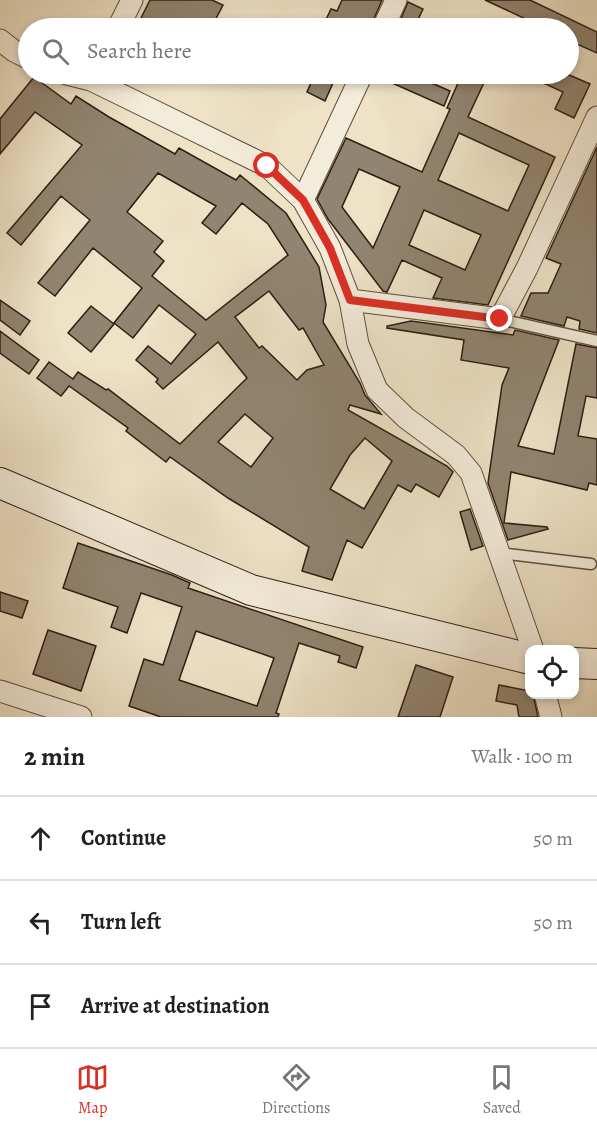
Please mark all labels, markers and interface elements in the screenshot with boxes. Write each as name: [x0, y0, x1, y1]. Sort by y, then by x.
search box: [18, 18, 579, 84]
icon: search: [39, 35, 72, 68]
text: Search here: [87, 36, 192, 66]
route start: [253, 152, 279, 178]
route end: [486, 305, 512, 331]
map controls: [525, 645, 579, 699]
button: locate: [525, 645, 579, 699]
text: 2 min: [24, 739, 85, 774]
text: Walk · 100 m: [471, 743, 573, 770]
icon: ahead: [24, 822, 57, 855]
text: Continue: [81, 823, 166, 853]
text: 50 m: [533, 825, 573, 852]
icon: left: [24, 906, 57, 939]
text: Turn left: [81, 907, 161, 937]
text: 50 m: [533, 909, 573, 936]
icon: arrive: [24, 990, 57, 1023]
text: Arrive at destination: [81, 991, 270, 1021]
tab: Map: [76, 1061, 109, 1119]
tab: Directions: [262, 1061, 330, 1119]
tab: Saved: [483, 1061, 521, 1119]

